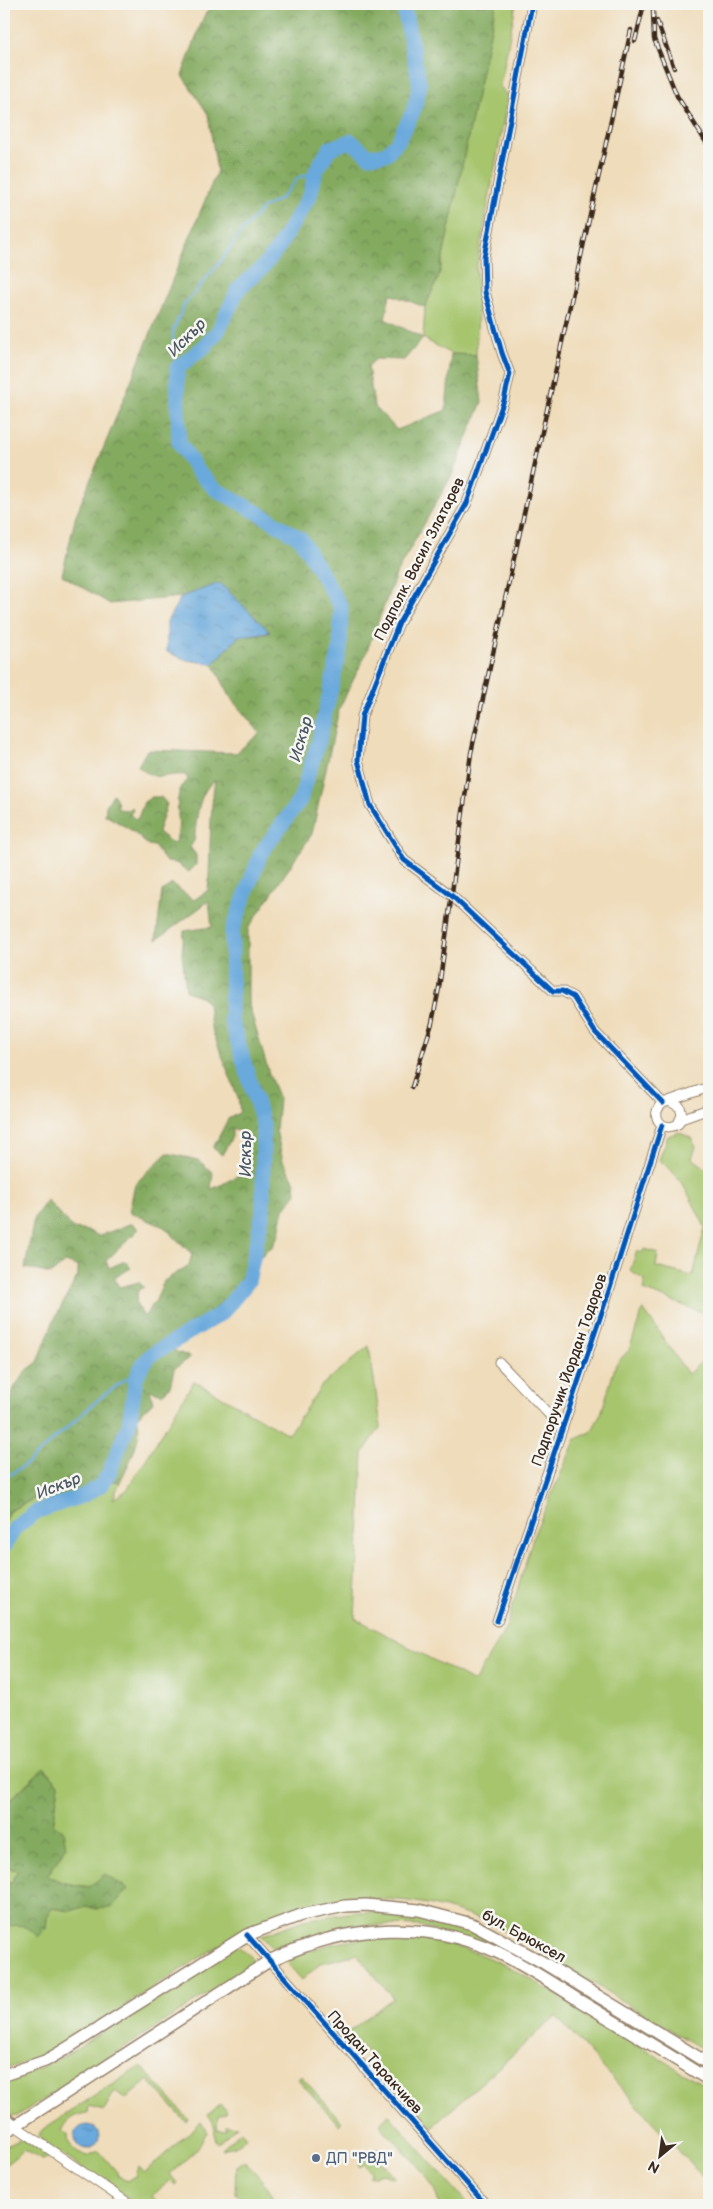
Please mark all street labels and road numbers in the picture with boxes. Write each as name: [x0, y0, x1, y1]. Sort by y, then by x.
street label: Подполк. Васил Златарев: [370, 474, 469, 644]
street label: Подпоручик Йордан Тодоров: [528, 1271, 611, 1469]
street label: бул. Брюксел: [479, 1906, 569, 1967]
street label: Продан Таракчиев: [323, 2007, 426, 2118]

